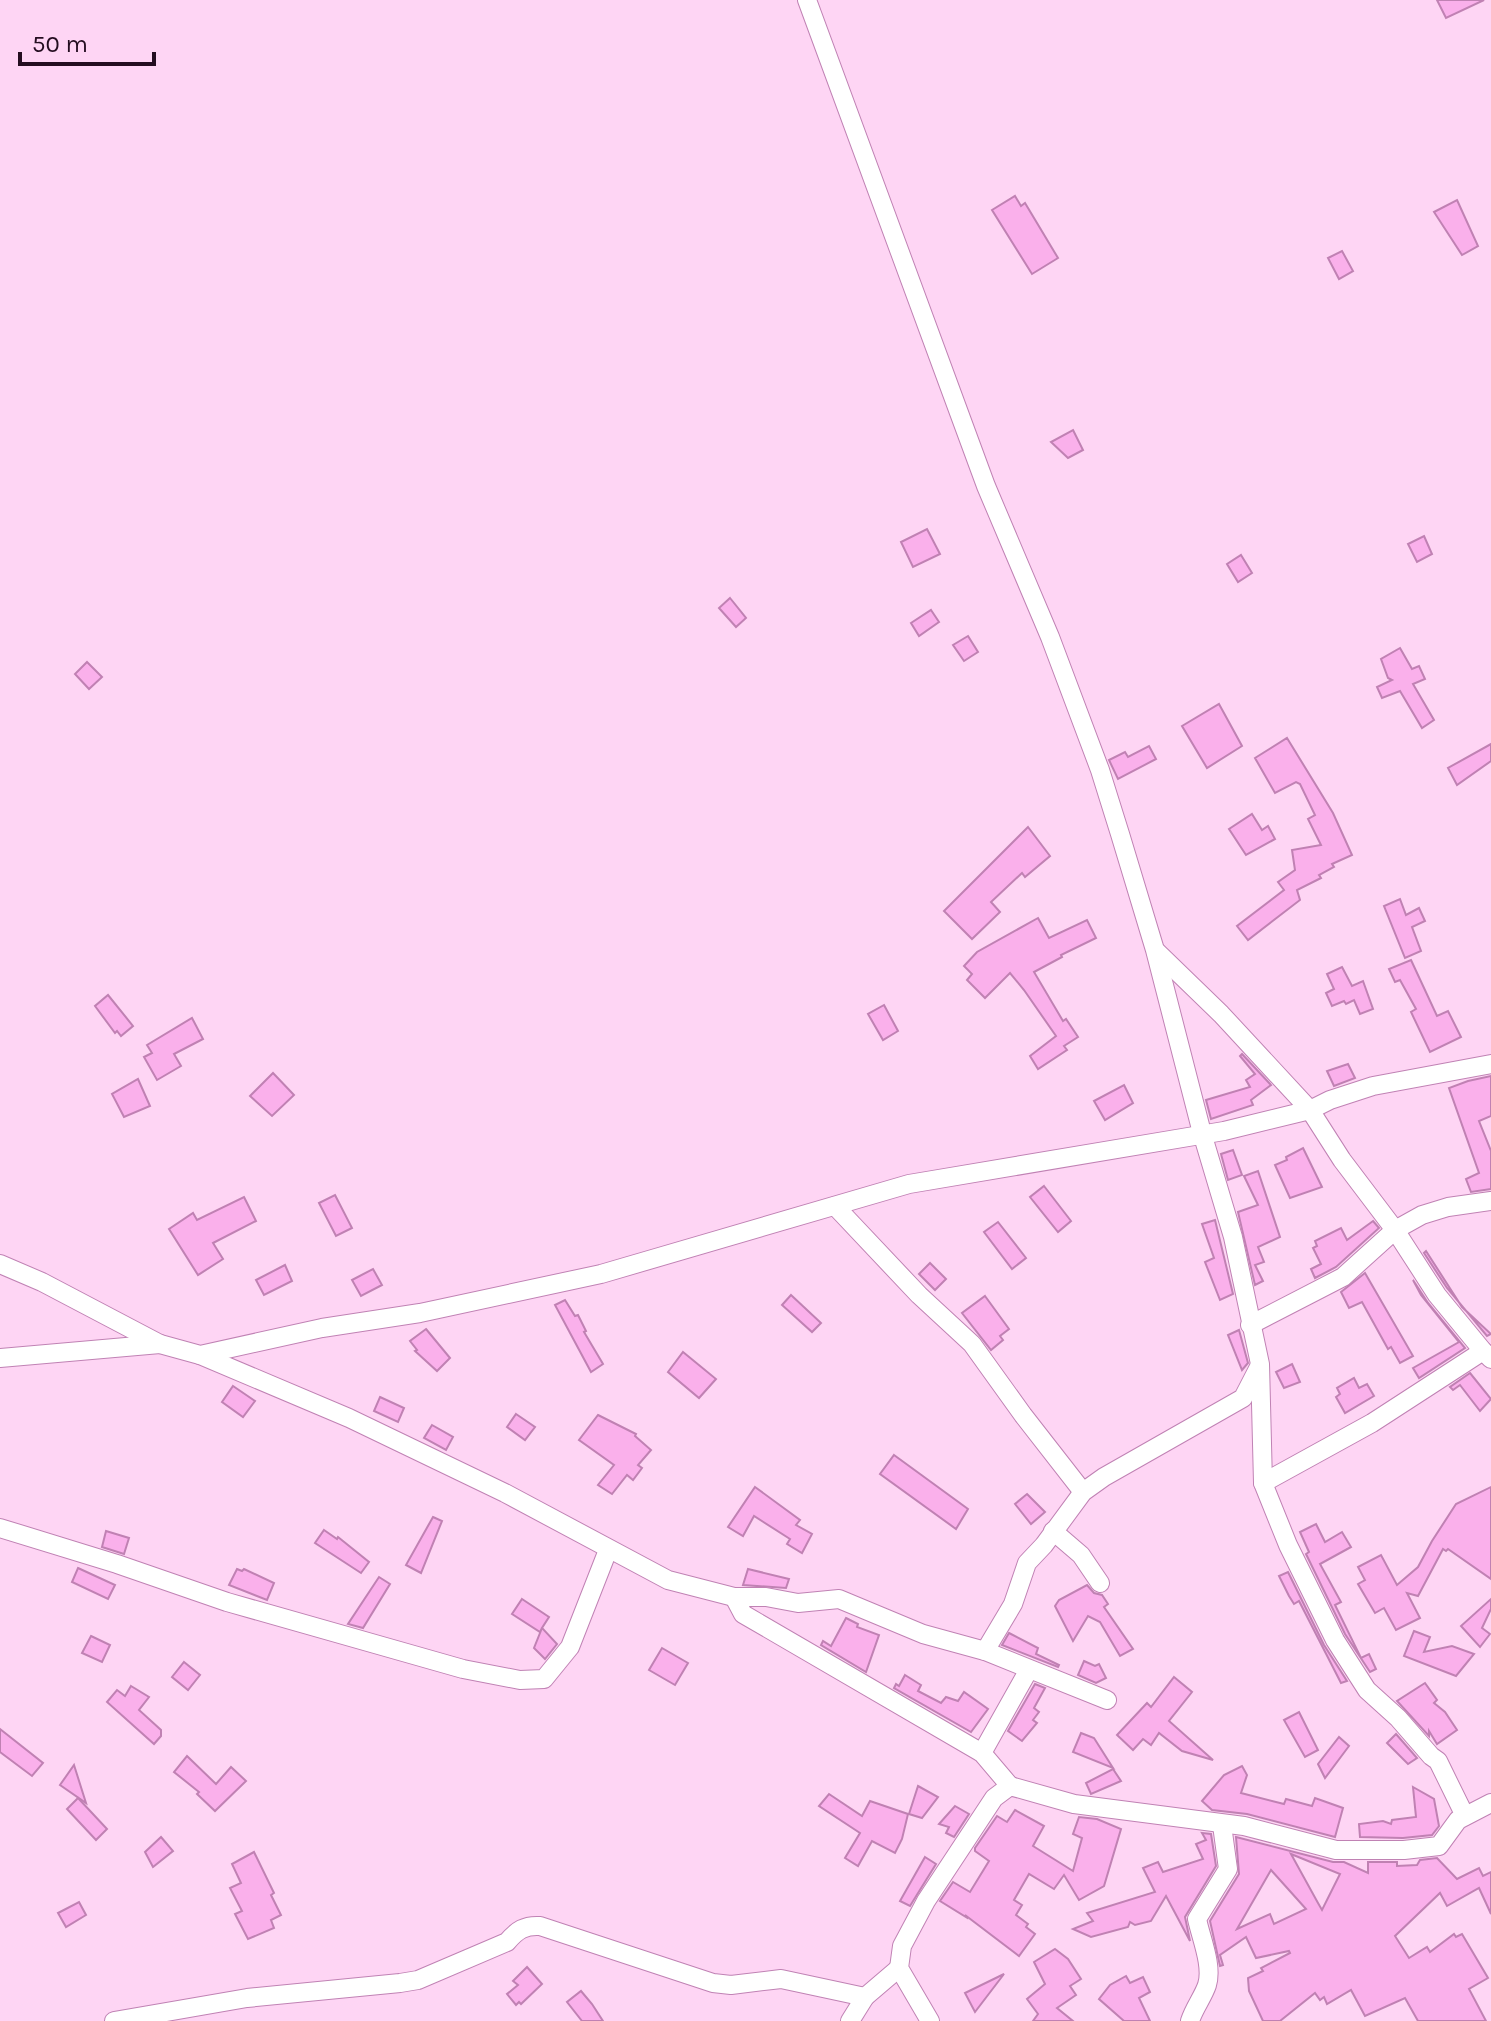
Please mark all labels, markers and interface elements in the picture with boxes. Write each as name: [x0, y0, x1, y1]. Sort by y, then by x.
scale bar: [20, 16, 154, 66]
text: 50 m: [32, 30, 88, 58]

